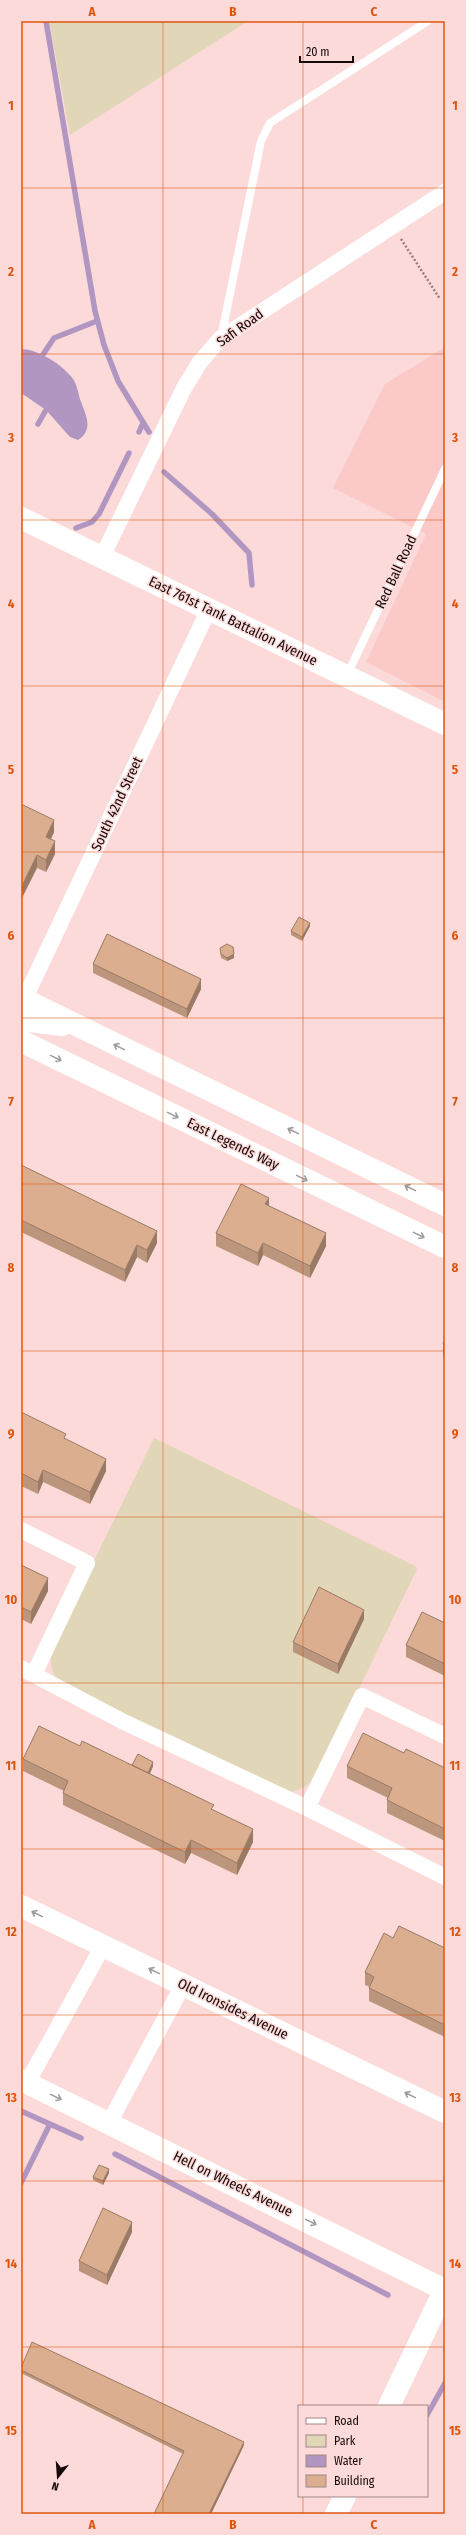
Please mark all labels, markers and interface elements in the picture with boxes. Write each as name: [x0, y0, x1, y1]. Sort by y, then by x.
text: A: [87, 4, 96, 19]
text: B: [229, 4, 237, 19]
text: C: [371, 4, 378, 19]
scale bar: [300, 38, 353, 64]
text: 20 m: [306, 45, 330, 59]
text: 1: [8, 98, 14, 113]
text: 1: [452, 98, 458, 113]
text: 2: [7, 264, 14, 279]
text: 2: [451, 264, 458, 279]
street label: Safi Road: [213, 305, 267, 351]
text: 3: [7, 430, 14, 445]
text: 3: [451, 430, 458, 445]
street label: Red Ball Road: [372, 533, 420, 611]
street label: East 761st Tank Battalion Avenue: [146, 573, 320, 669]
text: 4: [8, 596, 15, 611]
text: 4: [452, 596, 459, 611]
street label: South 42nd Street: [88, 754, 146, 854]
text: 5: [8, 762, 14, 777]
text: 5: [452, 762, 458, 777]
text: 6: [8, 928, 15, 943]
text: 6: [452, 928, 459, 943]
one-way arrow: [114, 1043, 126, 1050]
one-way arrow: [50, 1055, 62, 1062]
text: 7: [8, 1094, 14, 1109]
text: 7: [452, 1094, 458, 1109]
one-way arrow: [167, 1111, 179, 1119]
street label: East Legends Way: [184, 1114, 282, 1174]
one-way arrow: [287, 1127, 299, 1134]
one-way arrow: [296, 1175, 308, 1182]
one-way arrow: [404, 1184, 416, 1191]
one-way arrow: [413, 1231, 425, 1239]
text: 8: [8, 1260, 15, 1275]
text: 8: [452, 1260, 459, 1275]
text: 9: [8, 1426, 15, 1441]
text: 9: [452, 1426, 459, 1441]
text: 10: [5, 1592, 17, 1607]
text: 10: [449, 1592, 461, 1607]
text: 11: [6, 1758, 16, 1773]
text: 11: [450, 1758, 460, 1773]
one-way arrow: [32, 1910, 44, 1917]
text: 12: [5, 1924, 17, 1939]
text: 12: [449, 1924, 461, 1939]
one-way arrow: [149, 1967, 161, 1974]
street label: Old Ironsides Avenue: [175, 1975, 291, 2043]
text: 13: [5, 2090, 17, 2105]
text: 13: [449, 2090, 461, 2105]
one-way arrow: [404, 2091, 416, 2098]
one-way arrow: [50, 2094, 62, 2101]
street label: Hell on Wheels Avenue: [170, 2148, 296, 2220]
one-way arrow: [305, 2219, 317, 2226]
text: 14: [5, 2256, 17, 2271]
text: 14: [449, 2256, 461, 2271]
legend: [298, 2405, 428, 2497]
text: Road: [334, 2414, 359, 2428]
text: 15: [5, 2423, 17, 2438]
text: 15: [449, 2423, 461, 2438]
text: Park: [334, 2434, 356, 2448]
text: Water: [334, 2454, 363, 2468]
north arrow: [38, 2457, 78, 2497]
text: Building: [334, 2474, 375, 2488]
text: N: [50, 2479, 60, 2493]
text: A: [87, 2517, 96, 2532]
text: B: [229, 2517, 237, 2532]
text: C: [371, 2517, 378, 2532]

